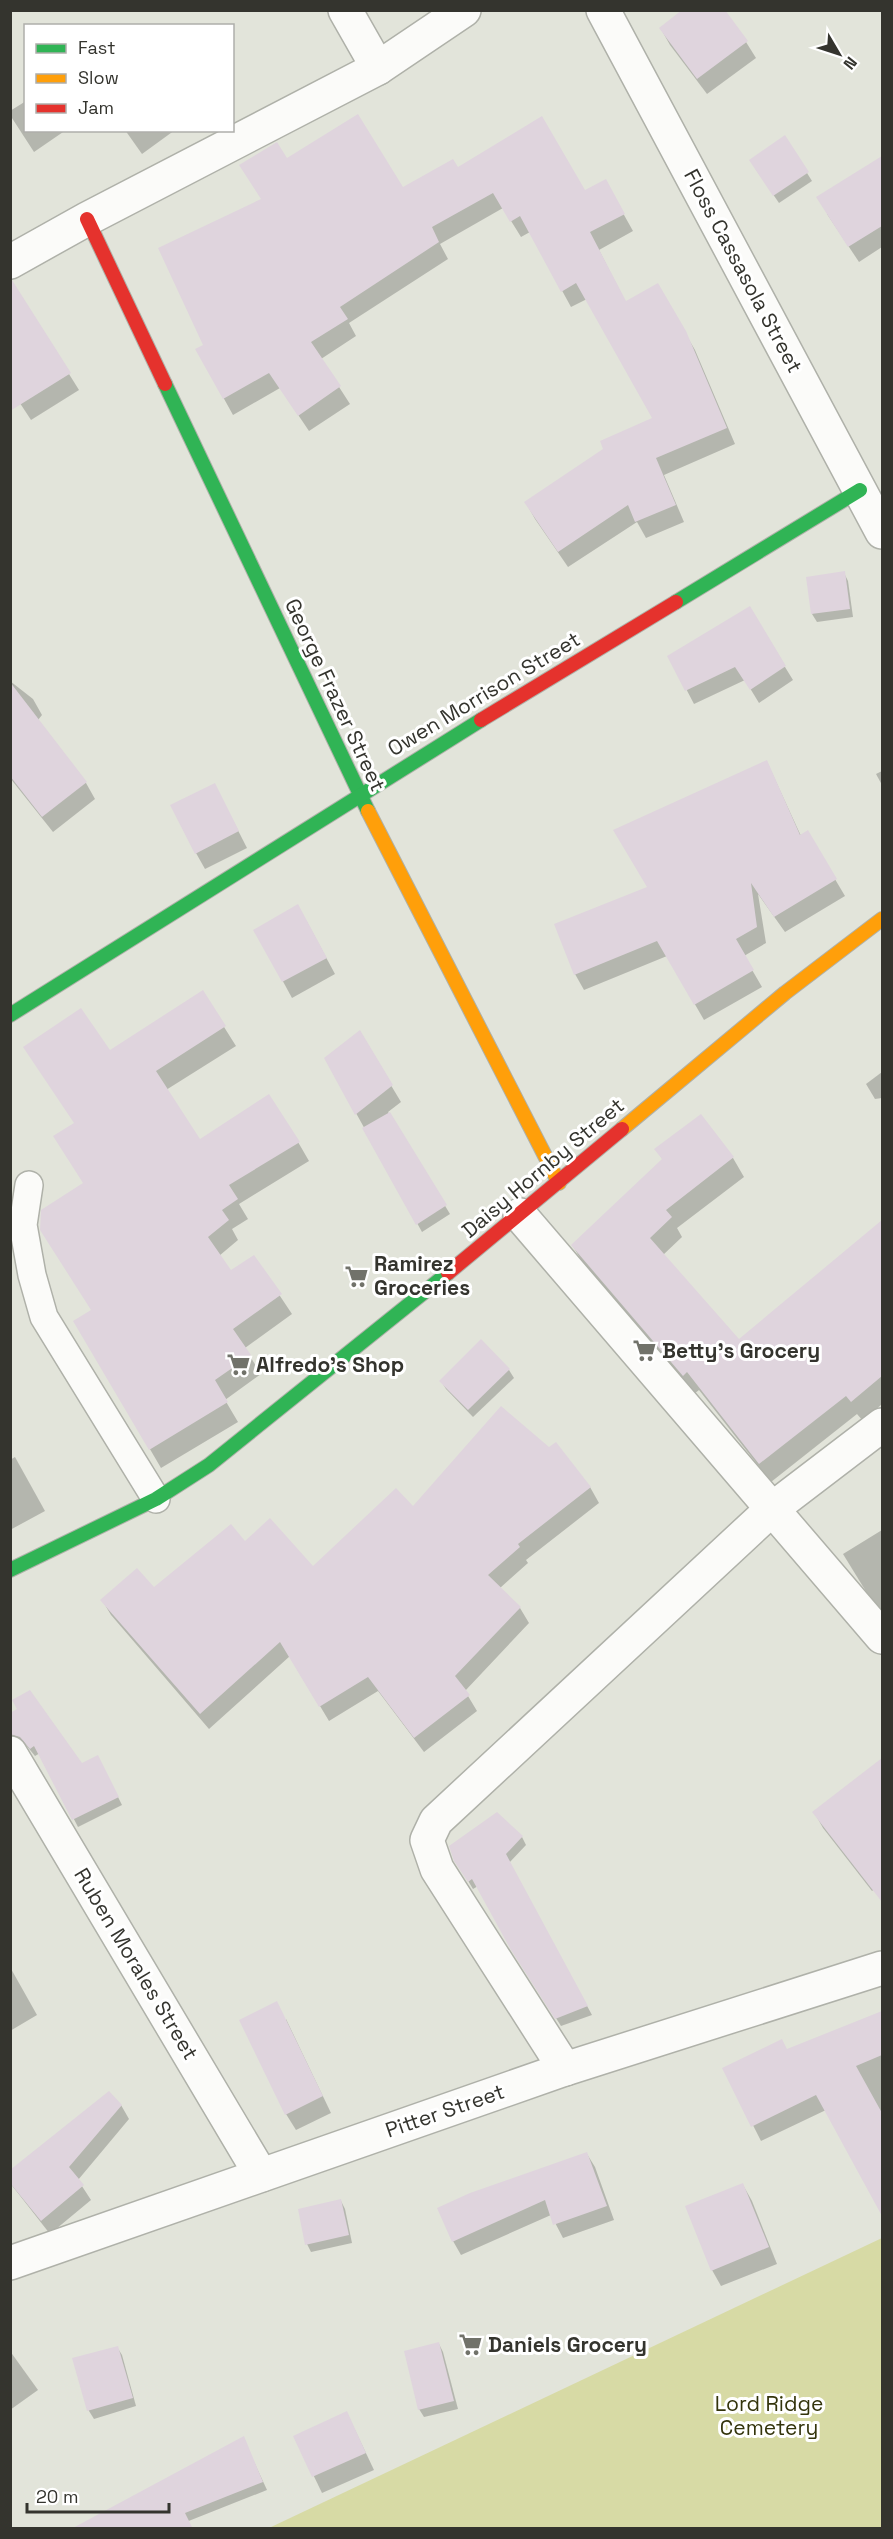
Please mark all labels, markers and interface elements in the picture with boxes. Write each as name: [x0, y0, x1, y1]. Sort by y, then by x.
legend: [24, 24, 234, 132]
north arrow: [809, 24, 869, 84]
text: Fast: [78, 36, 115, 59]
text: N: [839, 52, 862, 74]
text: Slow: [78, 66, 119, 89]
text: Jam: [78, 96, 114, 119]
street label: Floss Cassasola Street: [678, 164, 809, 377]
street label: George Frazer Street: [279, 594, 392, 795]
street label: Owen Morrison Street: [383, 625, 585, 762]
street label: Daisy Hornby Street: [456, 1092, 629, 1244]
place label: Ramirez Groceries: [374, 1250, 470, 1301]
supermarket icon: Ramirez Groceries: [343, 1263, 369, 1289]
place label: Betty's Grocery: [662, 1337, 820, 1364]
supermarket icon: Betty's Grocery: [631, 1338, 657, 1364]
place label: Alfredo's Shop: [256, 1351, 404, 1378]
supermarket icon: Alfredo's Shop: [225, 1352, 251, 1378]
street label: Ruben Morales Street: [68, 1863, 204, 2065]
street label: Pitter Street: [382, 2078, 508, 2143]
place label: Daniels Grocery: [488, 2331, 647, 2358]
supermarket icon: Daniels Grocery: [457, 2332, 483, 2358]
park label: Lord Ridge Cemetery: [715, 2390, 823, 2441]
scale bar: [27, 2476, 170, 2514]
text: 20 m: [36, 2485, 79, 2508]

